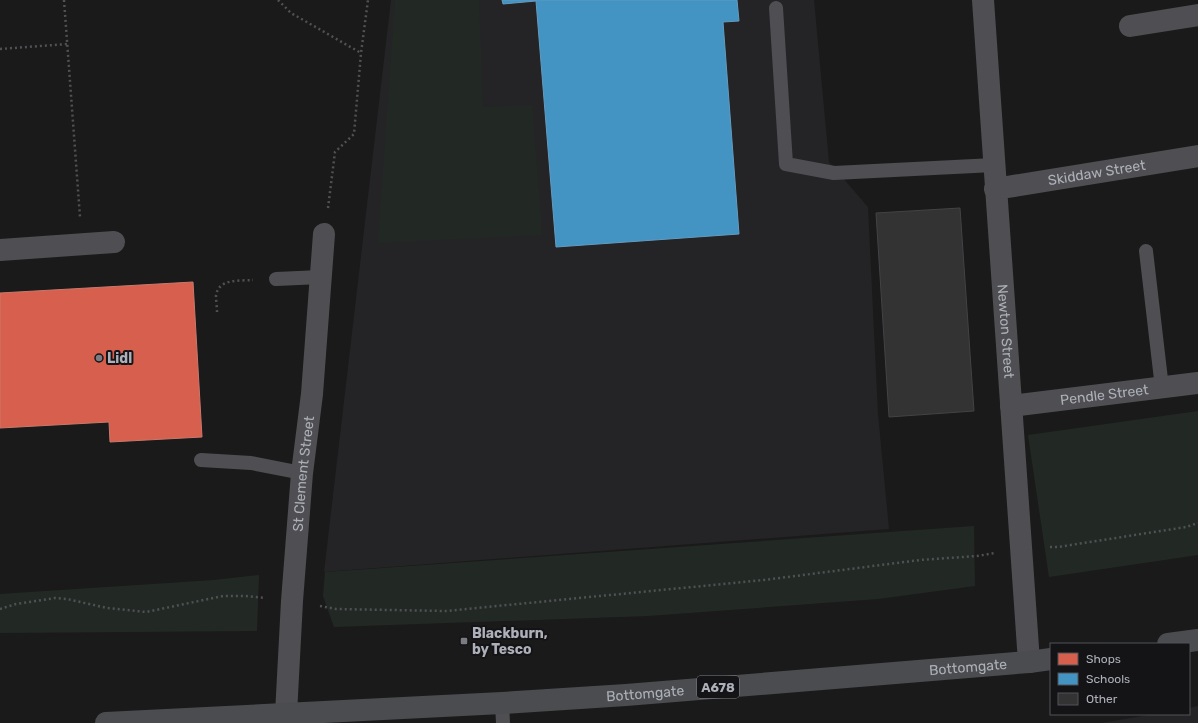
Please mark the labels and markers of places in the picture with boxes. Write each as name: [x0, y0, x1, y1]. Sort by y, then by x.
place label: Lidl: [107, 350, 132, 367]
marker: Lidl: [94, 353, 104, 363]
place label: Blackburn, by Tesco: [472, 625, 548, 658]
marker: Blackburn, by Tesco: [459, 636, 469, 646]

